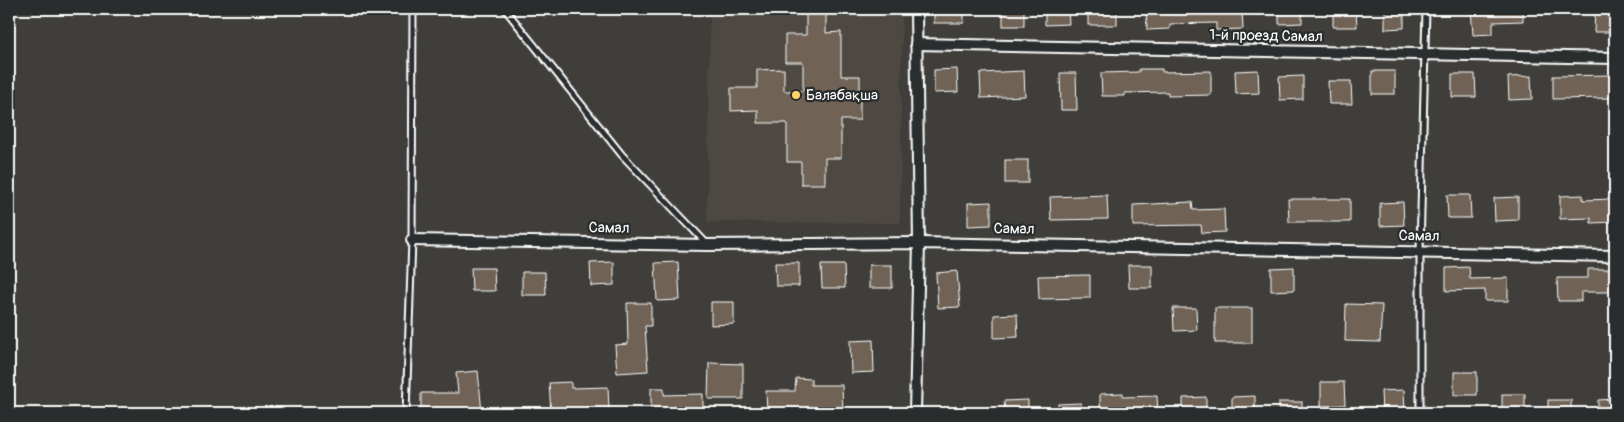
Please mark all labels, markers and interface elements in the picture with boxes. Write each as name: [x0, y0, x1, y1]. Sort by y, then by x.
street label: 1-й проезд Самал: [1209, 26, 1323, 46]
place label: Балабақша: [806, 86, 878, 105]
marker: Балабақша: [790, 89, 802, 101]
street label: Самал: [588, 218, 630, 238]
street label: Самал: [993, 219, 1035, 239]
street label: Самал: [1398, 226, 1440, 246]

